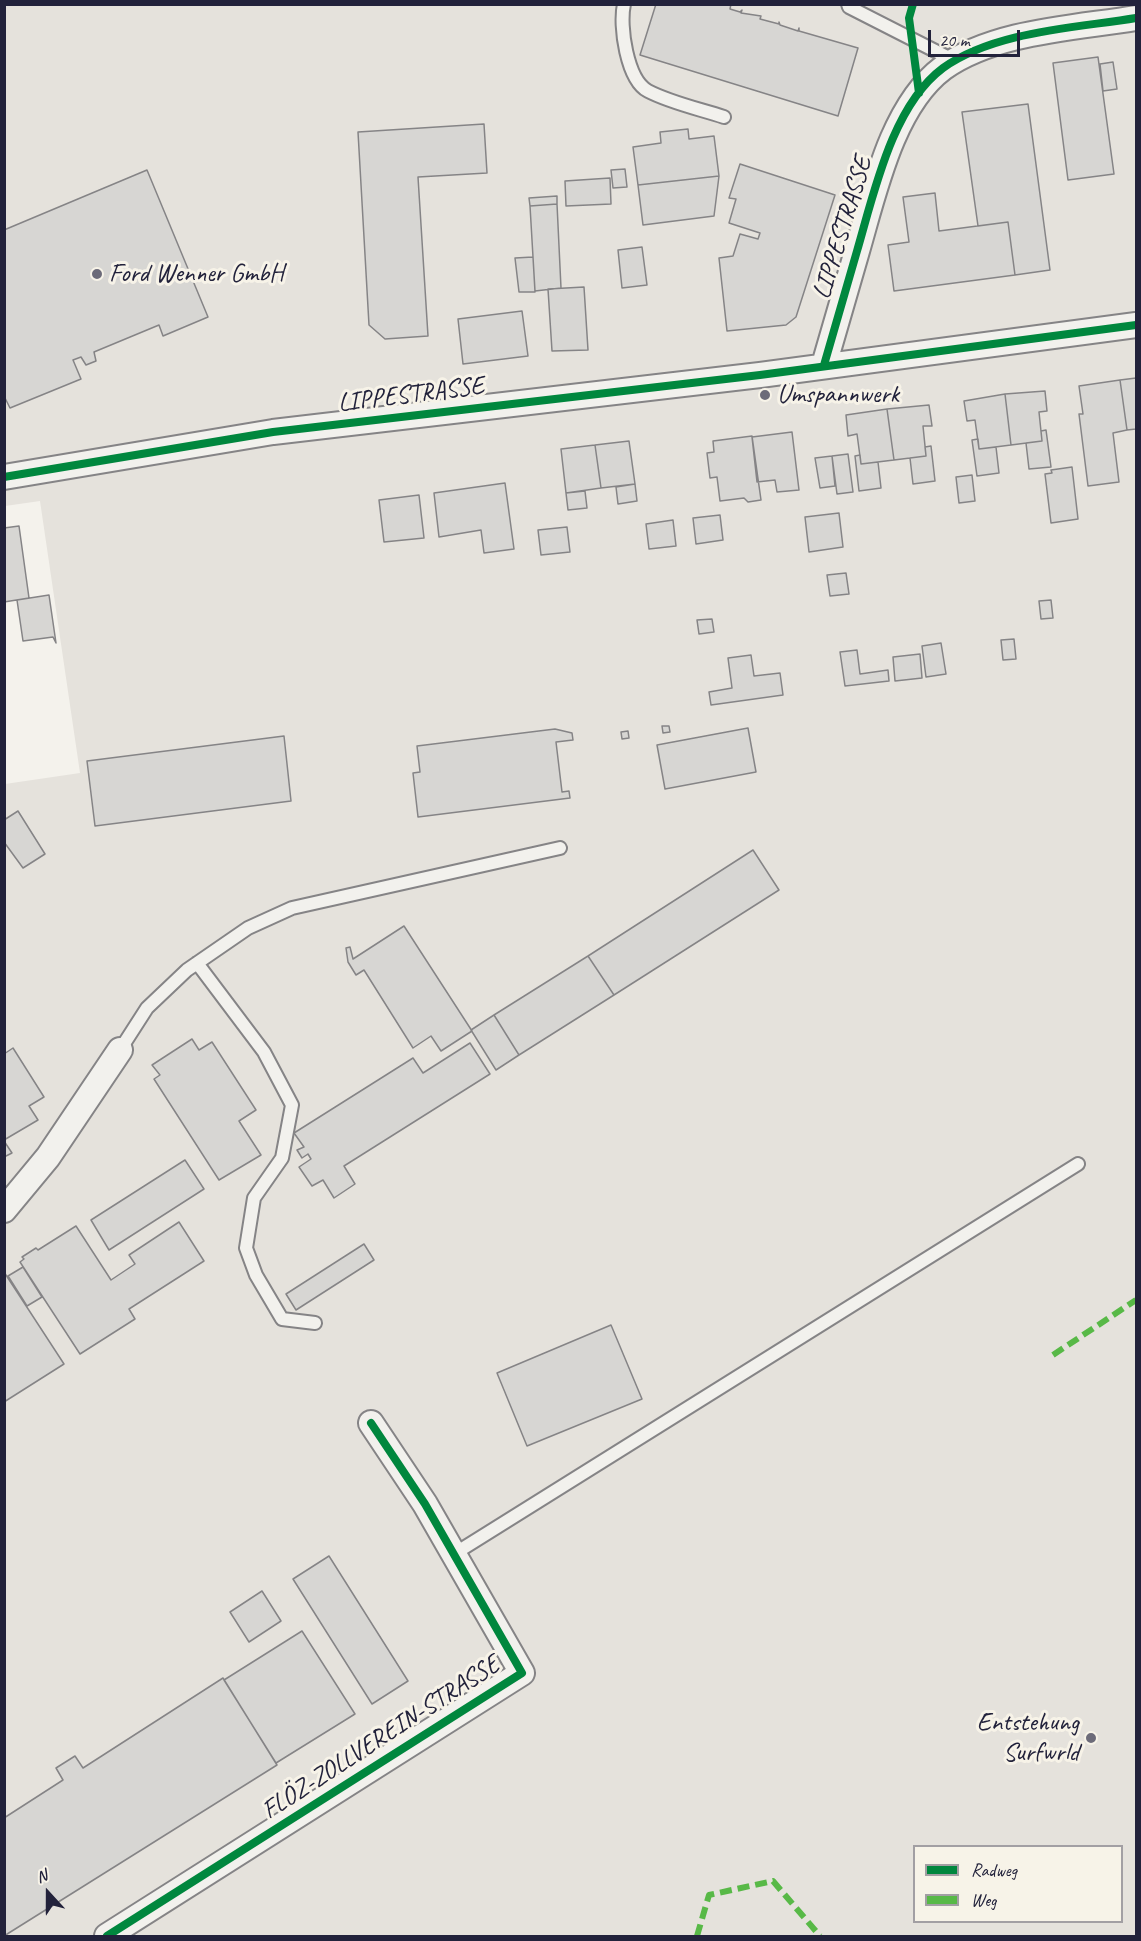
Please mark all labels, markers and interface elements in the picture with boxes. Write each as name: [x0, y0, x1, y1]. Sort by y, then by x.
scale bar: [931, 18, 1022, 56]
text: 20 m: [939, 29, 970, 51]
street label: LIPPESTRASSE: [807, 153, 879, 303]
place label: Ford Wenner GmbH: [109, 258, 284, 290]
marker: Ford Wenner GmbH: [90, 267, 104, 281]
street label: LIPPESTRASSE: [336, 371, 486, 419]
place label: Umspannwerk: [777, 379, 899, 411]
marker: Umspannwerk: [758, 388, 772, 402]
street label: FLÖZ-ZOLLVEREIN-STRASSE: [256, 1649, 506, 1827]
place label: Entstehung Surfwrld: [977, 1707, 1079, 1768]
marker: Entstehung Surfwrld: [1084, 1731, 1098, 1745]
legend: [913, 1845, 1123, 1923]
text: Radweg: [971, 1859, 1017, 1881]
north arrow: [18, 1863, 78, 1923]
text: N: [33, 1865, 50, 1887]
text: Weg: [971, 1889, 996, 1911]

